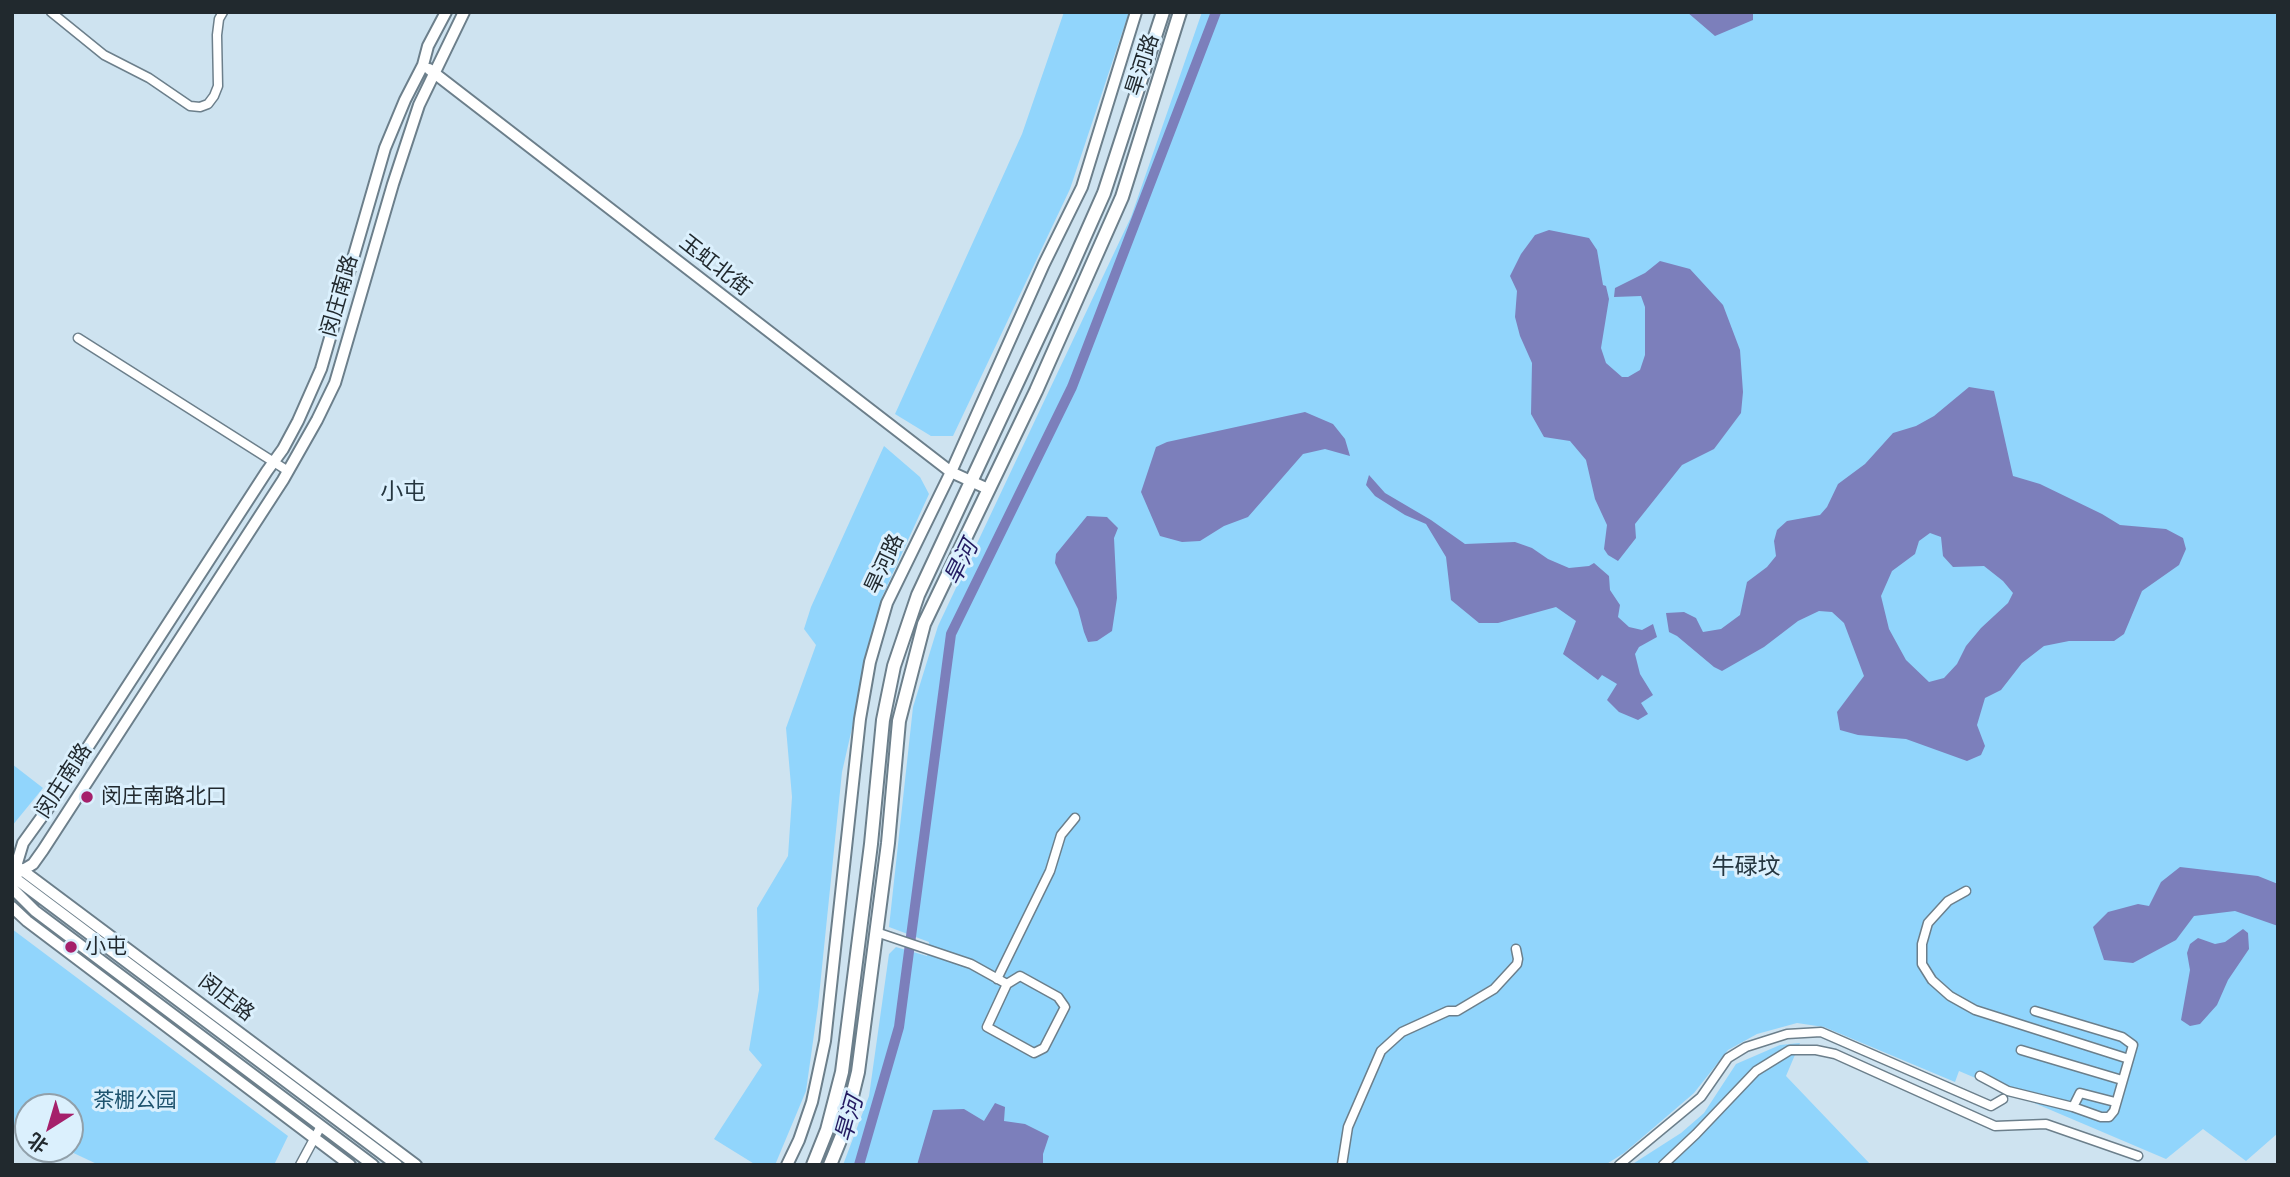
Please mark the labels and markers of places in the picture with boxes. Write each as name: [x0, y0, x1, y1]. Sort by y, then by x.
place label: 闵庄南路北口: [101, 784, 227, 810]
marker: 闵庄南路北口: [79, 789, 95, 805]
place label: 小屯: [85, 934, 127, 960]
marker: 小屯: [63, 939, 79, 955]

